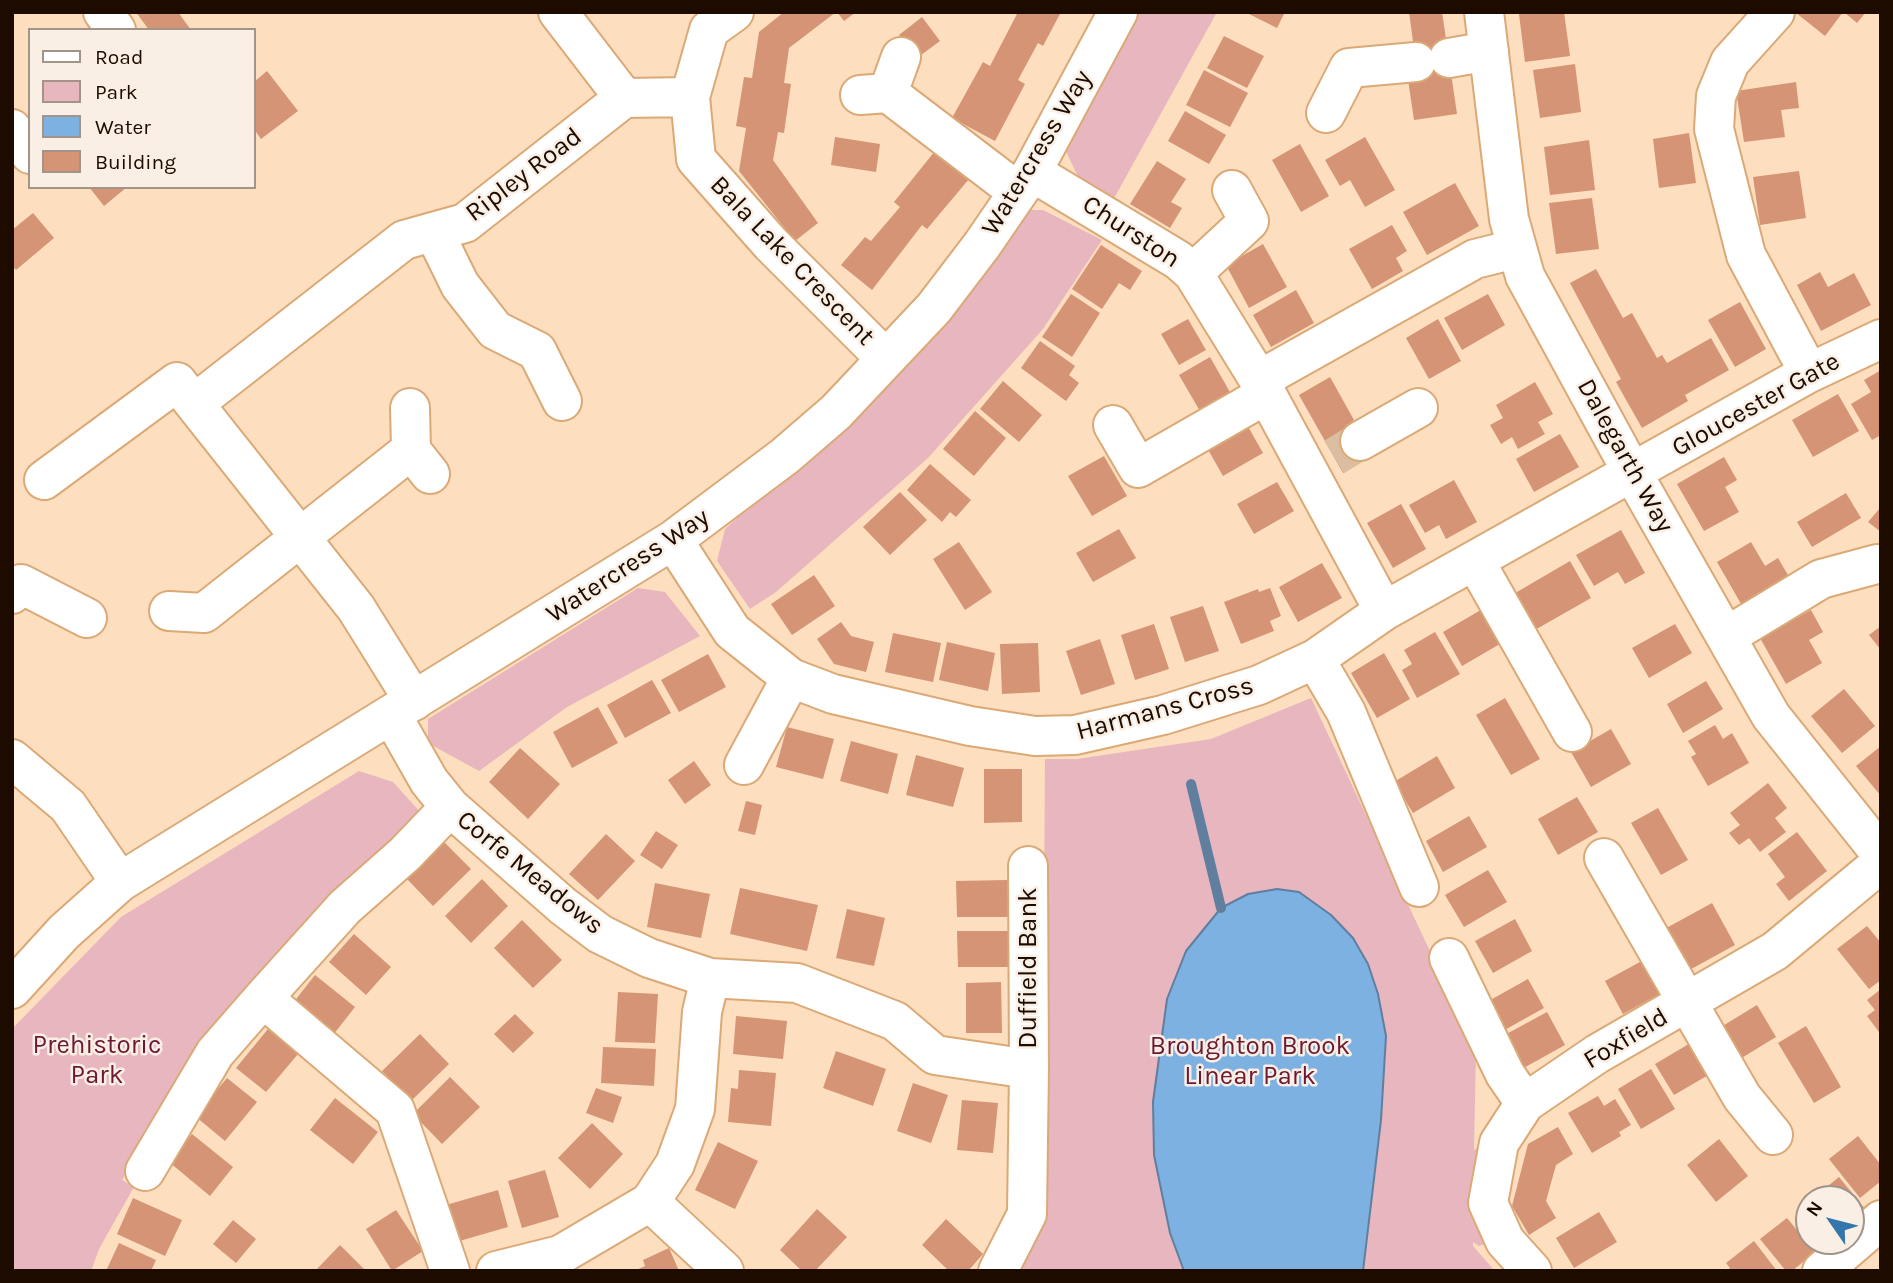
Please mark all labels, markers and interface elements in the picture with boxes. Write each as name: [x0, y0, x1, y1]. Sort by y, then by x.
legend: [28, 28, 256, 189]
text: Road: [95, 45, 143, 69]
street label: Watercress Way: [975, 65, 1099, 241]
text: Park: [95, 80, 138, 104]
text: Water: [95, 115, 151, 139]
street label: Ripley Road: [460, 121, 588, 229]
text: Building: [95, 150, 176, 174]
street label: Bala Lake Crescent: [703, 170, 881, 352]
street label: Churston: [1076, 189, 1186, 275]
street label: Gloucester Gate: [1667, 346, 1845, 464]
street label: Dalegarth Way: [1570, 374, 1680, 538]
street label: Watercress Way: [541, 502, 715, 630]
street label: Harmans Cross: [1073, 670, 1257, 748]
street label: Corfe Meadows: [450, 804, 610, 942]
street label: Duffield Bank: [1013, 887, 1045, 1049]
street label: Foxfield: [1578, 1002, 1674, 1076]
park label: Prehistoric Park: [33, 1030, 161, 1092]
park label: Broughton Brook Linear Park: [1150, 1031, 1350, 1092]
north arrow: [1795, 1185, 1865, 1255]
text: N: [1802, 1197, 1827, 1221]

